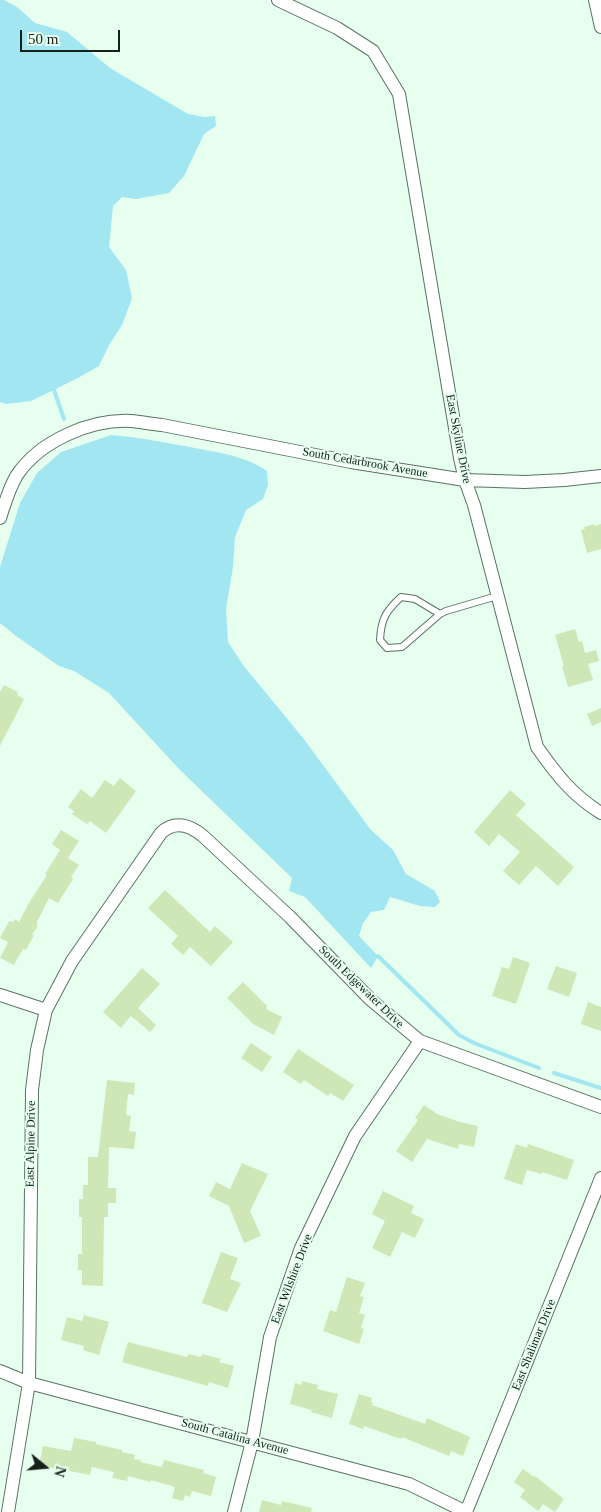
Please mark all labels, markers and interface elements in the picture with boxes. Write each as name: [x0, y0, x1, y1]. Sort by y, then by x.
scale bar: [22, 20, 122, 52]
text: 50 m: [28, 31, 58, 47]
street label: East Skyline Drive: [442, 393, 474, 485]
street label: South Cedarbrook Avenue: [301, 445, 429, 481]
street label: South Edgewater Drive: [315, 943, 407, 1031]
street label: East Alpine Drive: [23, 1101, 39, 1187]
street label: East Wilshire Drive: [268, 1232, 316, 1326]
street label: East Shalimar Drive: [509, 1297, 559, 1393]
street label: South Catalina Avenue: [180, 1416, 290, 1458]
north arrow: [20, 1442, 70, 1492]
text: N: [51, 1464, 68, 1479]

